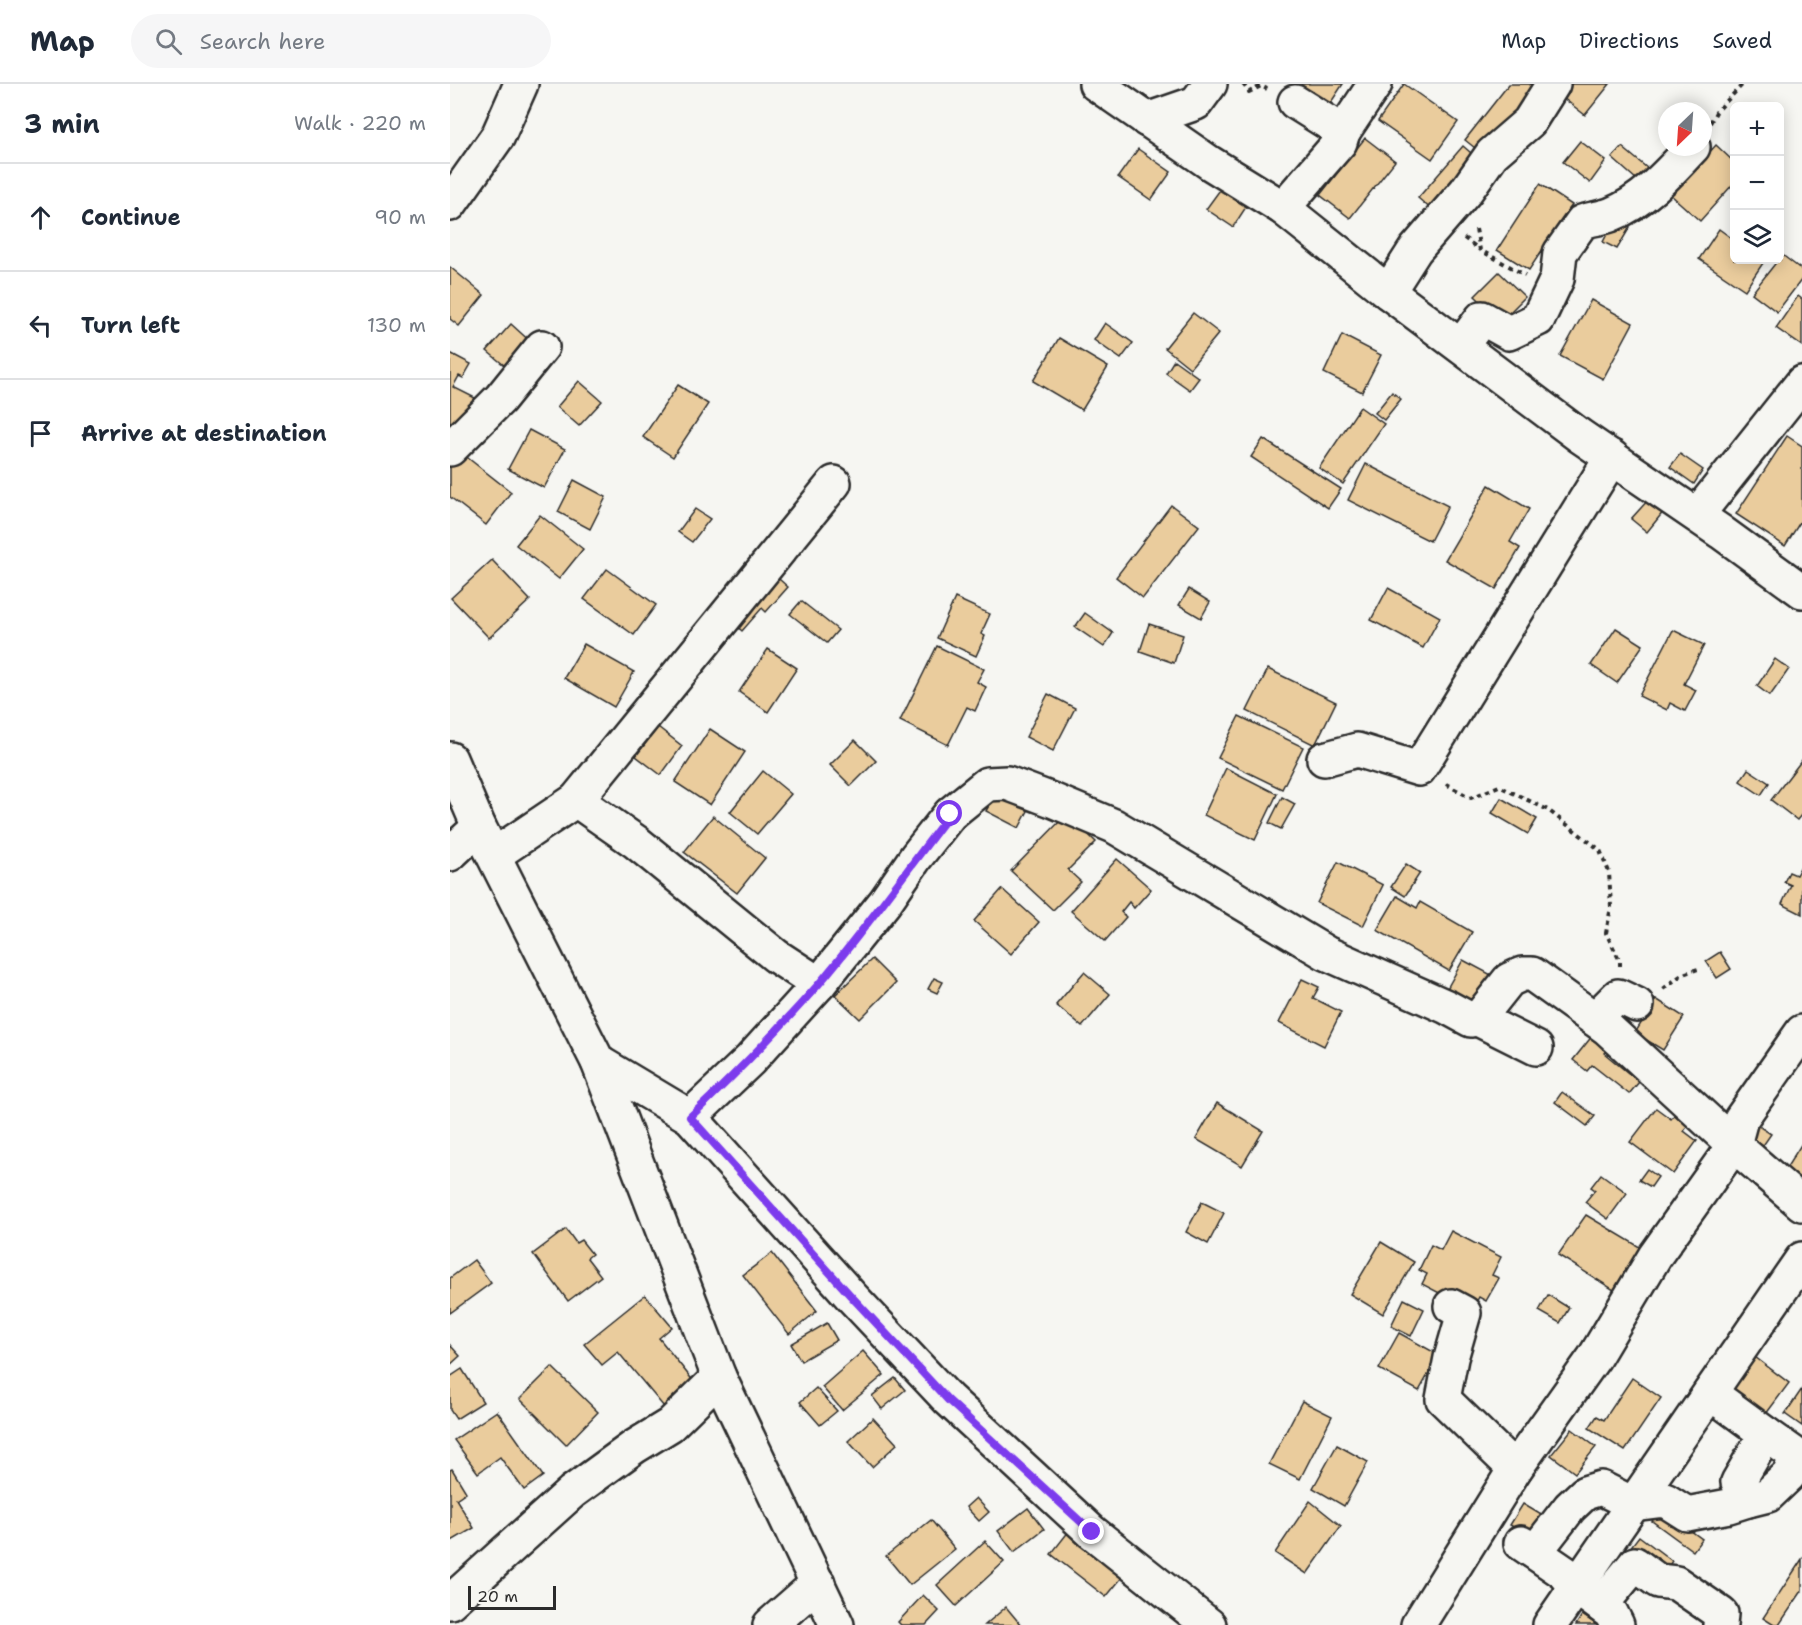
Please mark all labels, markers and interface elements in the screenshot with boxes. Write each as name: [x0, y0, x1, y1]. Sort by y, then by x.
search box: [131, 14, 551, 68]
text: Map: [30, 22, 95, 60]
icon: search: [152, 25, 185, 58]
text: Search here: [200, 27, 325, 56]
text: Map: [1501, 27, 1546, 55]
text: Directions: [1579, 27, 1679, 55]
text: Saved: [1712, 27, 1772, 55]
north arrow: [1658, 102, 1712, 156]
map controls: [1730, 102, 1784, 264]
button: +: [1730, 102, 1784, 156]
text: 3 min: [24, 106, 100, 141]
text: Walk · 220 m: [294, 110, 426, 136]
button: −: [1730, 156, 1784, 210]
icon: ahead: [24, 201, 57, 234]
text: Continue: [81, 203, 181, 232]
text: 90 m: [374, 204, 426, 230]
button: layers: [1730, 210, 1784, 264]
icon: left: [24, 309, 57, 342]
text: Turn left: [81, 311, 180, 340]
text: 130 m: [367, 312, 426, 338]
icon: arrive: [24, 417, 57, 450]
text: Arrive at destination: [81, 419, 327, 448]
route start: [936, 800, 962, 826]
route end: [1078, 1518, 1104, 1544]
scale bar: [468, 1583, 556, 1610]
text: 20 m: [477, 1586, 518, 1607]

